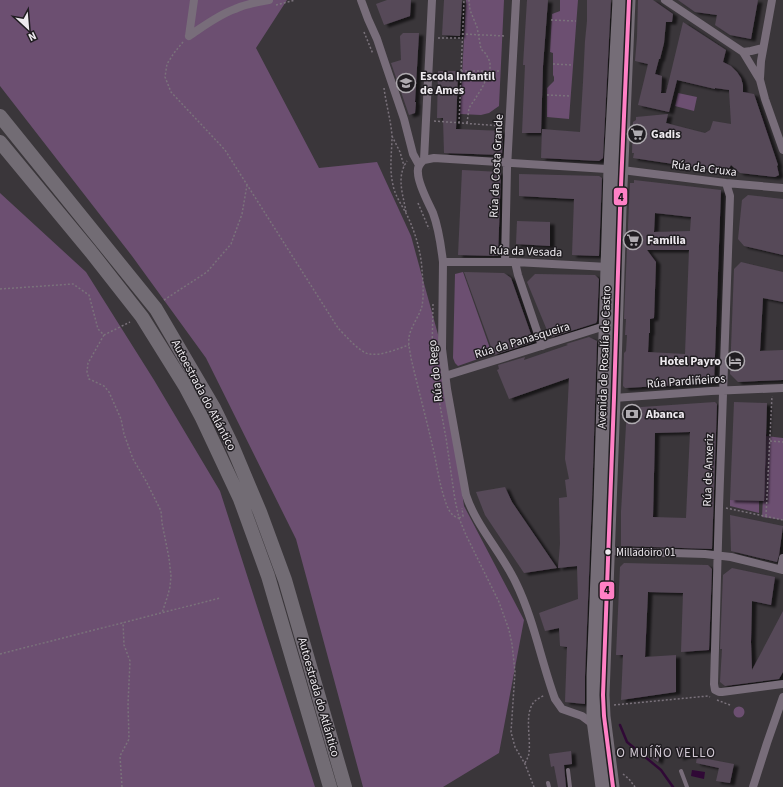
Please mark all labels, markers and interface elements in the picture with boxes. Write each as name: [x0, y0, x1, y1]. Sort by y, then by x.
north arrow: [8, 8, 48, 48]
text: N: [26, 28, 39, 45]
place label: Escola Infantil de Ames: [420, 68, 495, 99]
school or university icon: Escola Infantil de Ames: [395, 72, 417, 94]
street label: Rúa da Costa Grande: [485, 114, 508, 218]
supermarket icon: Gadis: [626, 123, 648, 145]
place label: Gadis: [651, 126, 680, 143]
street label: Rúa da Cruxa: [670, 156, 738, 181]
line badge: 4: [613, 187, 628, 206]
text: 4: [618, 190, 624, 205]
supermarket icon: Familia: [622, 229, 644, 251]
place label: Familia: [647, 232, 686, 249]
street label: Rúa da Vesada: [489, 242, 563, 261]
street label: Avenida de Rosalía de Castro: [593, 285, 616, 429]
street label: Rúa da Panasqueira: [472, 318, 572, 363]
street label: Autoestrada do Atlántico: [167, 337, 240, 454]
street label: Rúa do Rego: [424, 339, 447, 403]
hotel icon: Hotel Payro: [724, 350, 746, 372]
place label: Hotel Payro: [660, 353, 721, 370]
street label: Rúa Pardiñeiros: [646, 370, 726, 393]
bank icon: Abanca: [621, 403, 643, 425]
place label: Abanca: [645, 406, 685, 423]
street label: Rúa de Anxeriz: [699, 433, 718, 507]
place label: Milladoiro 01: [616, 545, 675, 560]
marker: Milladoiro 01: [603, 547, 613, 557]
line badge: 4: [599, 581, 615, 600]
text: 4: [604, 583, 610, 598]
street label: Autoestrada do Atlántico: [293, 635, 344, 759]
district label: O MUÍÑO VELLO: [616, 744, 716, 762]

